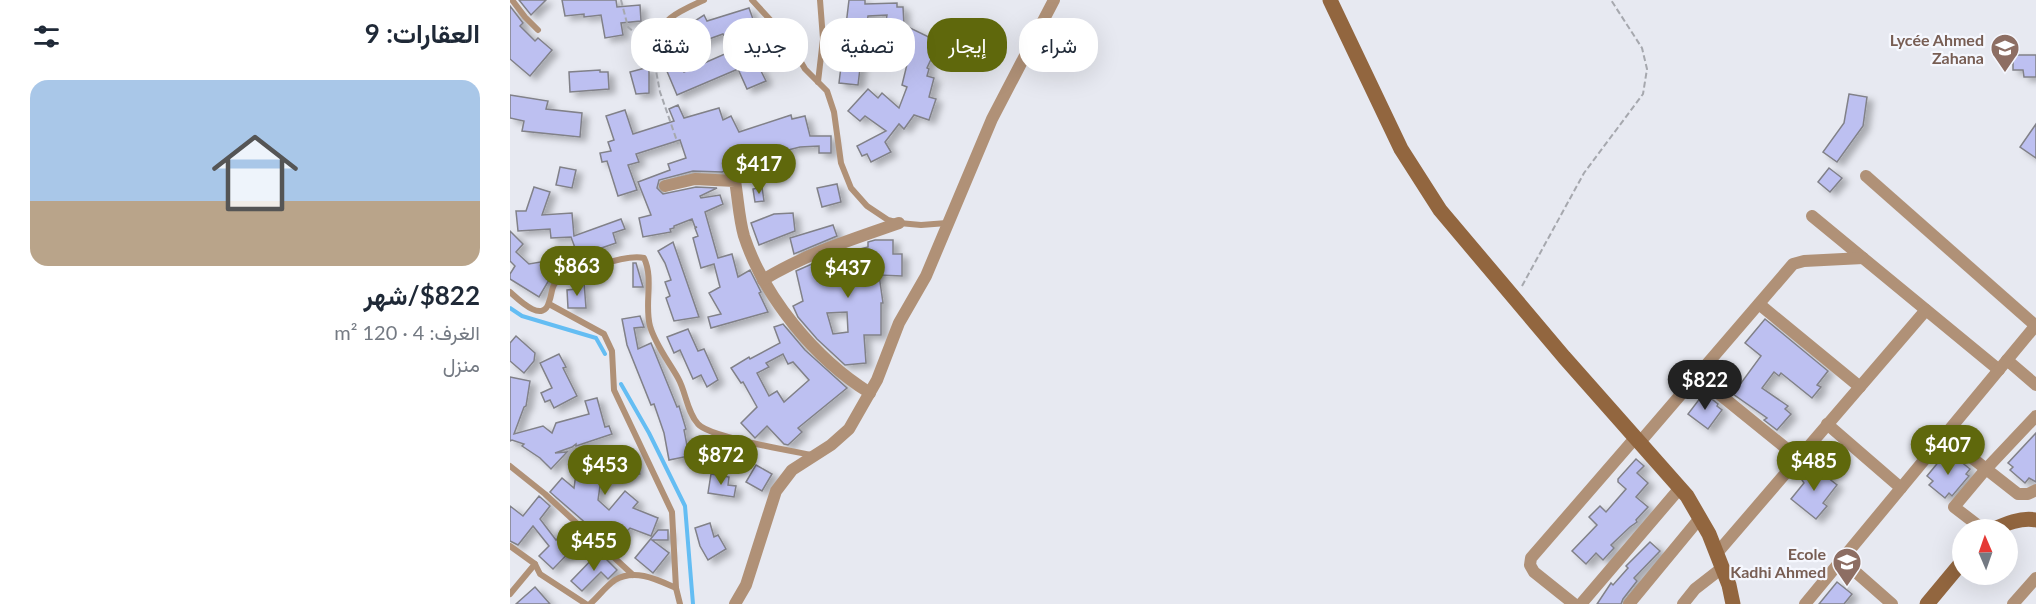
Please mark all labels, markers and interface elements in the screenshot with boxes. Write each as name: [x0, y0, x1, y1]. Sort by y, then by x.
text: العقارات: 9: [365, 17, 480, 49]
chip: شقة: [631, 18, 711, 72]
chip: جديد: [723, 18, 808, 72]
chip: تصفية: [820, 18, 915, 72]
chip: إيجار: [927, 18, 1007, 72]
chip: شراء: [1019, 18, 1098, 72]
icon: filters: [30, 20, 63, 53]
place label: Lycée Ahmed Zahana: [1890, 30, 1984, 67]
school or university icon: Lycée Ahmed Zahana: [1989, 32, 2021, 74]
icon: home: [201, 119, 309, 227]
pin: $417: [723, 144, 795, 195]
text: $417: [736, 151, 782, 175]
pin: $863: [541, 246, 613, 297]
pin: $437: [812, 248, 884, 299]
text: $863: [554, 253, 600, 277]
text: $437: [825, 255, 871, 279]
text: $822/شهر: [364, 279, 480, 311]
text: الغرف: 4 · 120 m²: [334, 320, 480, 344]
text: منزل: [443, 352, 480, 376]
pin: $822: [1669, 360, 1741, 411]
text: $822: [1682, 367, 1728, 391]
pin: $407: [1912, 425, 1984, 476]
text: $407: [1925, 432, 1971, 456]
pin: $872: [685, 435, 757, 486]
pin: $485: [1778, 441, 1850, 492]
text: $872: [698, 442, 744, 466]
pin: $453: [569, 445, 641, 496]
text: $485: [1791, 448, 1837, 472]
text: $453: [582, 452, 628, 476]
north arrow: [1952, 519, 2018, 585]
map controls: [1952, 519, 2018, 585]
pin: $455: [558, 521, 630, 572]
text: $455: [571, 528, 617, 552]
place label: Ecole Kadhi Ahmed: [1730, 544, 1826, 581]
school or university icon: Ecole Kadhi Ahmed: [1831, 546, 1863, 588]

